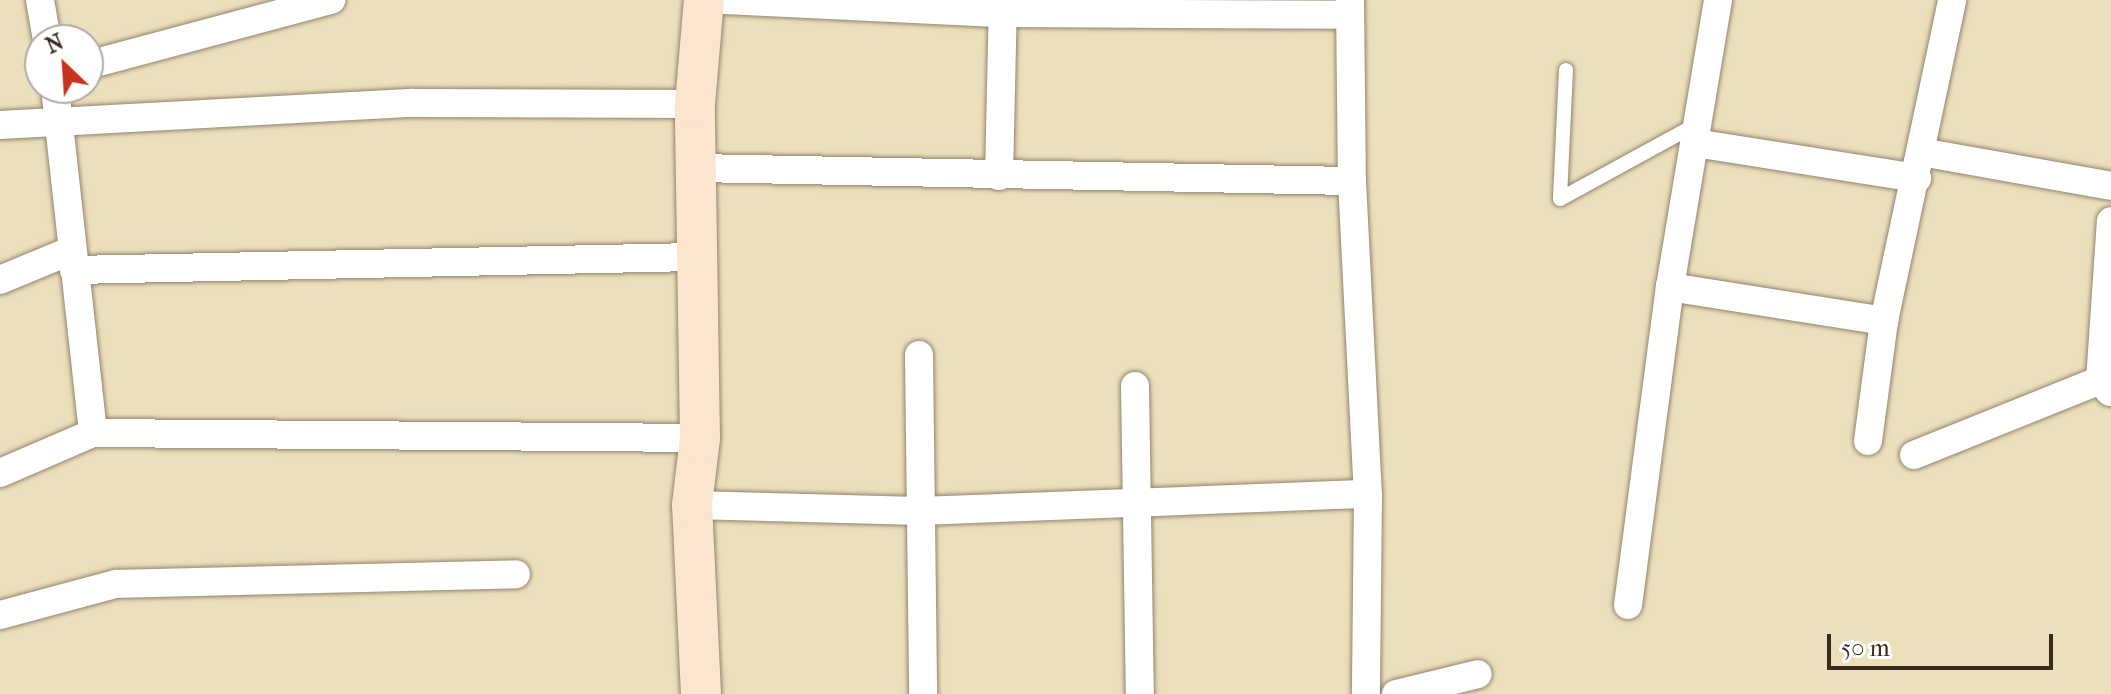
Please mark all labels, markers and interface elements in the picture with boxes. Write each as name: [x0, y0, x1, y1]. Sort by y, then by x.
north arrow: [24, 24, 104, 104]
text: N: [42, 29, 68, 59]
scale bar: [1831, 618, 2057, 668]
text: 50 m: [1841, 634, 1890, 662]

